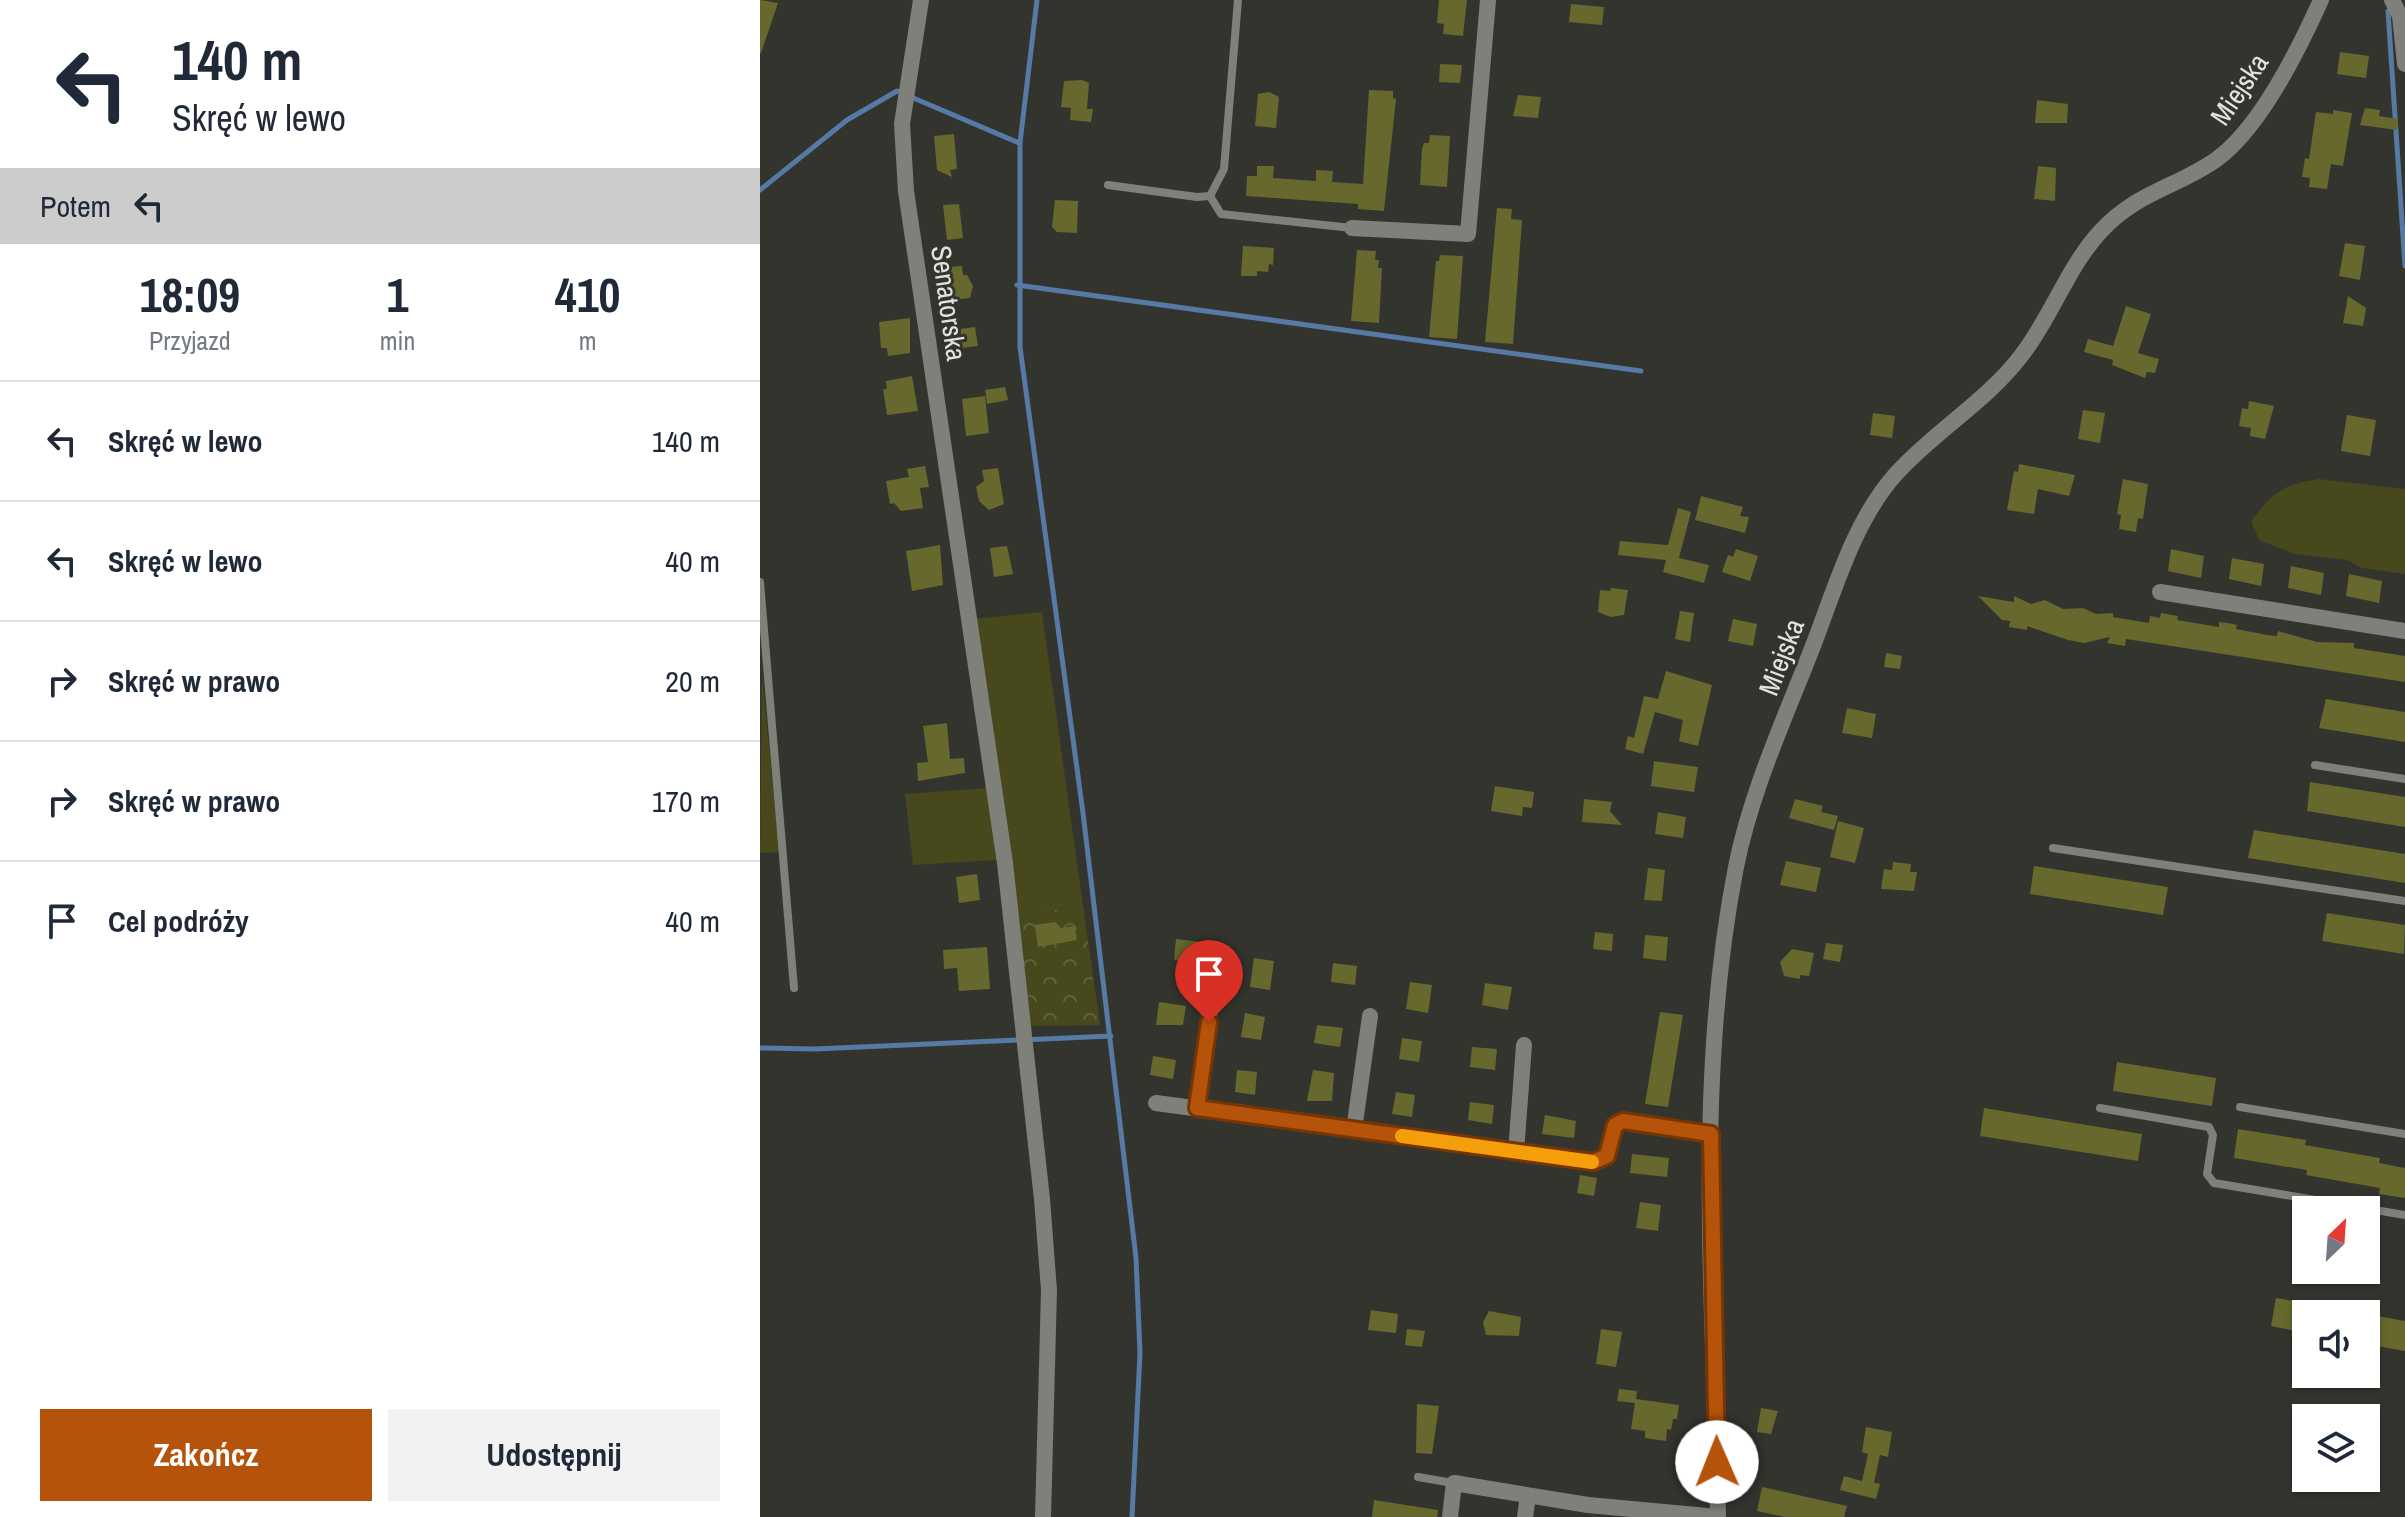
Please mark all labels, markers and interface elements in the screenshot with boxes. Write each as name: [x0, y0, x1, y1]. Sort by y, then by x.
text: 140 m: [172, 22, 302, 97]
icon: left: [40, 32, 144, 136]
street label: Miejska: [2201, 45, 2277, 132]
text: Skręć w lewo: [172, 94, 346, 142]
icon: left: [127, 184, 171, 228]
text: Potem: [40, 186, 111, 226]
street label: Senatorska: [922, 243, 976, 363]
text: 18:09: [140, 262, 240, 327]
text: 1: [387, 262, 408, 327]
text: 410: [555, 262, 620, 327]
text: Przyjazd: [149, 323, 231, 358]
text: min: [380, 323, 415, 358]
text: m: [579, 323, 597, 358]
icon: left: [40, 419, 84, 463]
text: Skręć w lewo: [108, 421, 263, 461]
text: 140 m: [652, 421, 720, 461]
icon: left: [40, 539, 84, 583]
text: Skręć w lewo: [108, 541, 263, 581]
text: 40 m: [665, 541, 720, 581]
street label: Miejska: [1749, 613, 1813, 701]
icon: right: [40, 659, 84, 703]
text: Skręć w prawo: [108, 661, 280, 701]
text: 20 m: [665, 661, 720, 701]
icon: right: [40, 779, 84, 823]
text: Skręć w prawo: [108, 781, 280, 821]
text: 170 m: [652, 781, 720, 821]
icon: arrive: [40, 899, 84, 943]
text: Cel podróży: [108, 901, 249, 941]
text: 40 m: [665, 901, 720, 941]
pin: [1175, 940, 1243, 1022]
icon: arrive: [1187, 952, 1231, 996]
north arrow: [2292, 1196, 2380, 1284]
map controls: [2292, 1196, 2380, 1492]
button: sound: [2292, 1300, 2380, 1388]
button: layers: [2292, 1404, 2380, 1492]
button: Zakończ: [40, 1409, 372, 1501]
button: Udostępnij: [388, 1409, 720, 1501]
position arrow: [1675, 1420, 1759, 1504]

